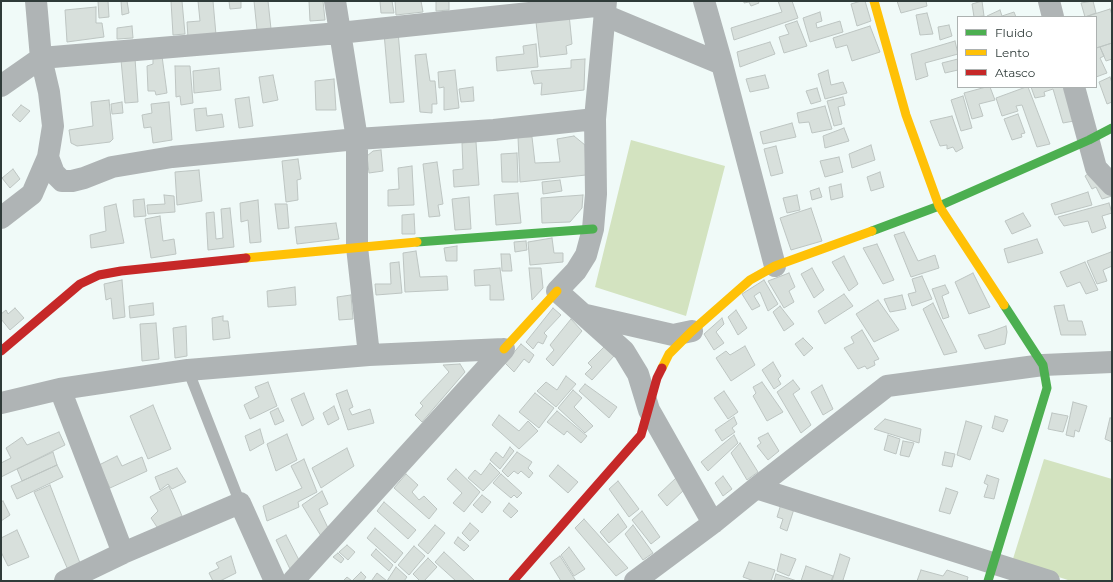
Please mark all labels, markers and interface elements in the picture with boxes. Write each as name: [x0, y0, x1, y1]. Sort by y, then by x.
legend: [957, 16, 1097, 88]
text: Fluido: [995, 25, 1033, 40]
text: Lento: [995, 45, 1030, 60]
text: Atasco: [995, 65, 1035, 80]

